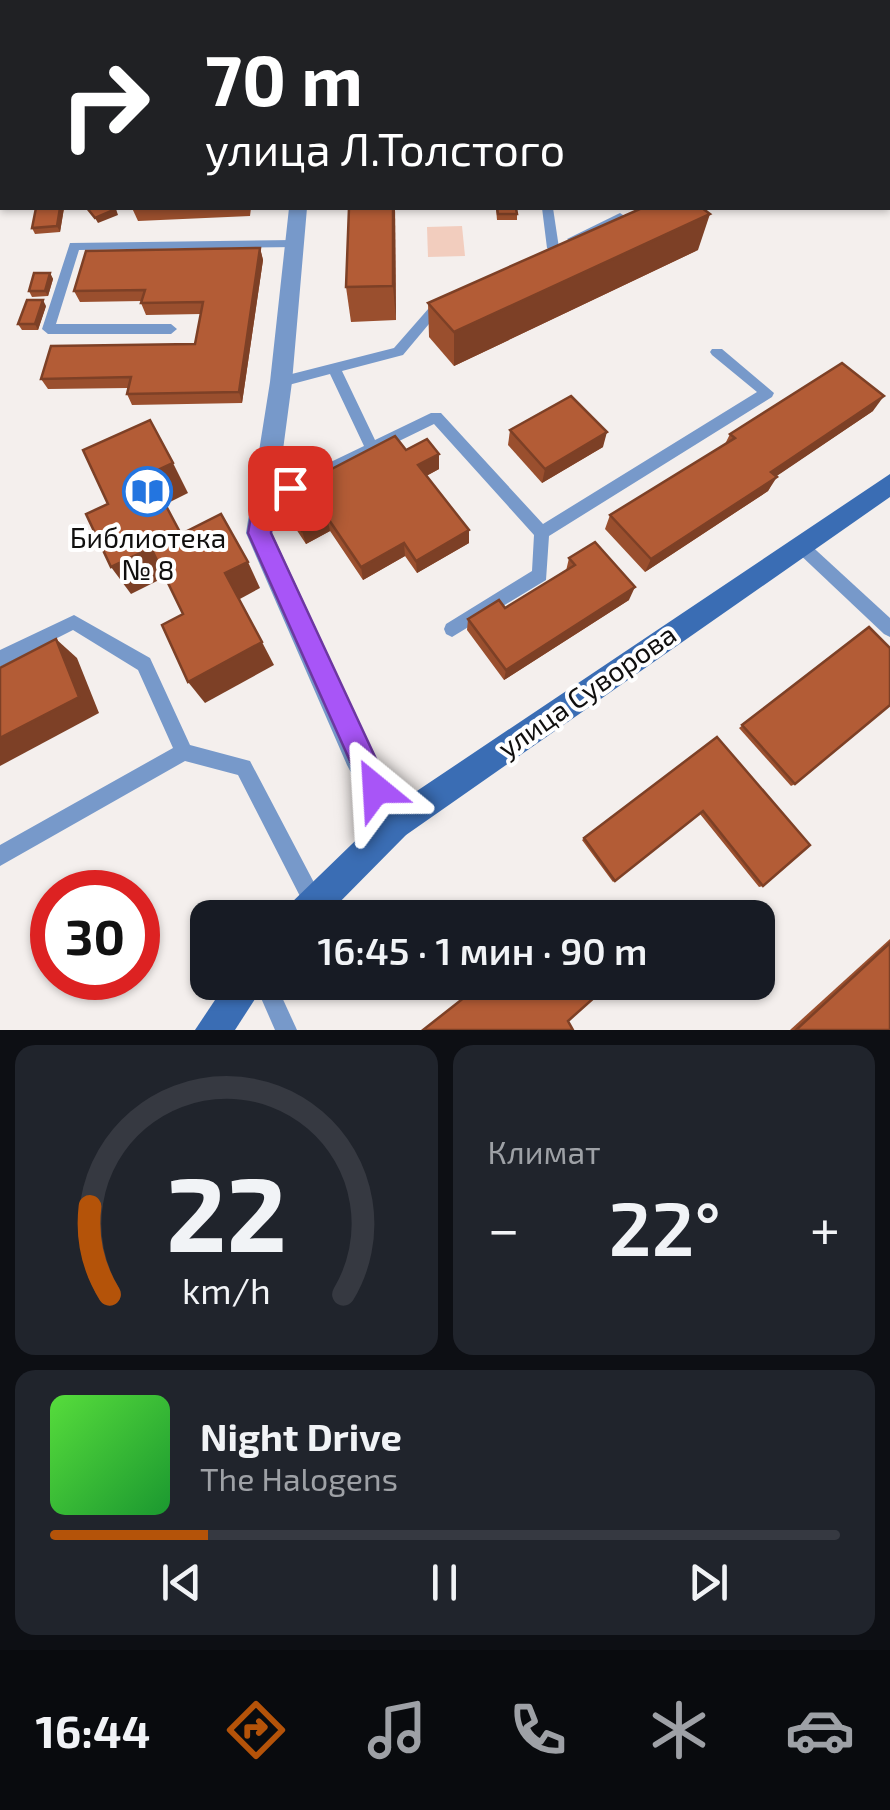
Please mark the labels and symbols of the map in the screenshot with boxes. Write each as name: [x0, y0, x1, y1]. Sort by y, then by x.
pin: [248, 446, 333, 531]
library icon: Библиотека № 8: [122, 465, 174, 517]
place label: Библиотека № 8: [70, 520, 226, 586]
street label: улица Суворова: [491, 616, 682, 764]
position arrow: [324, 737, 428, 841]
speed limit sign: 30: [30, 870, 160, 1000]

